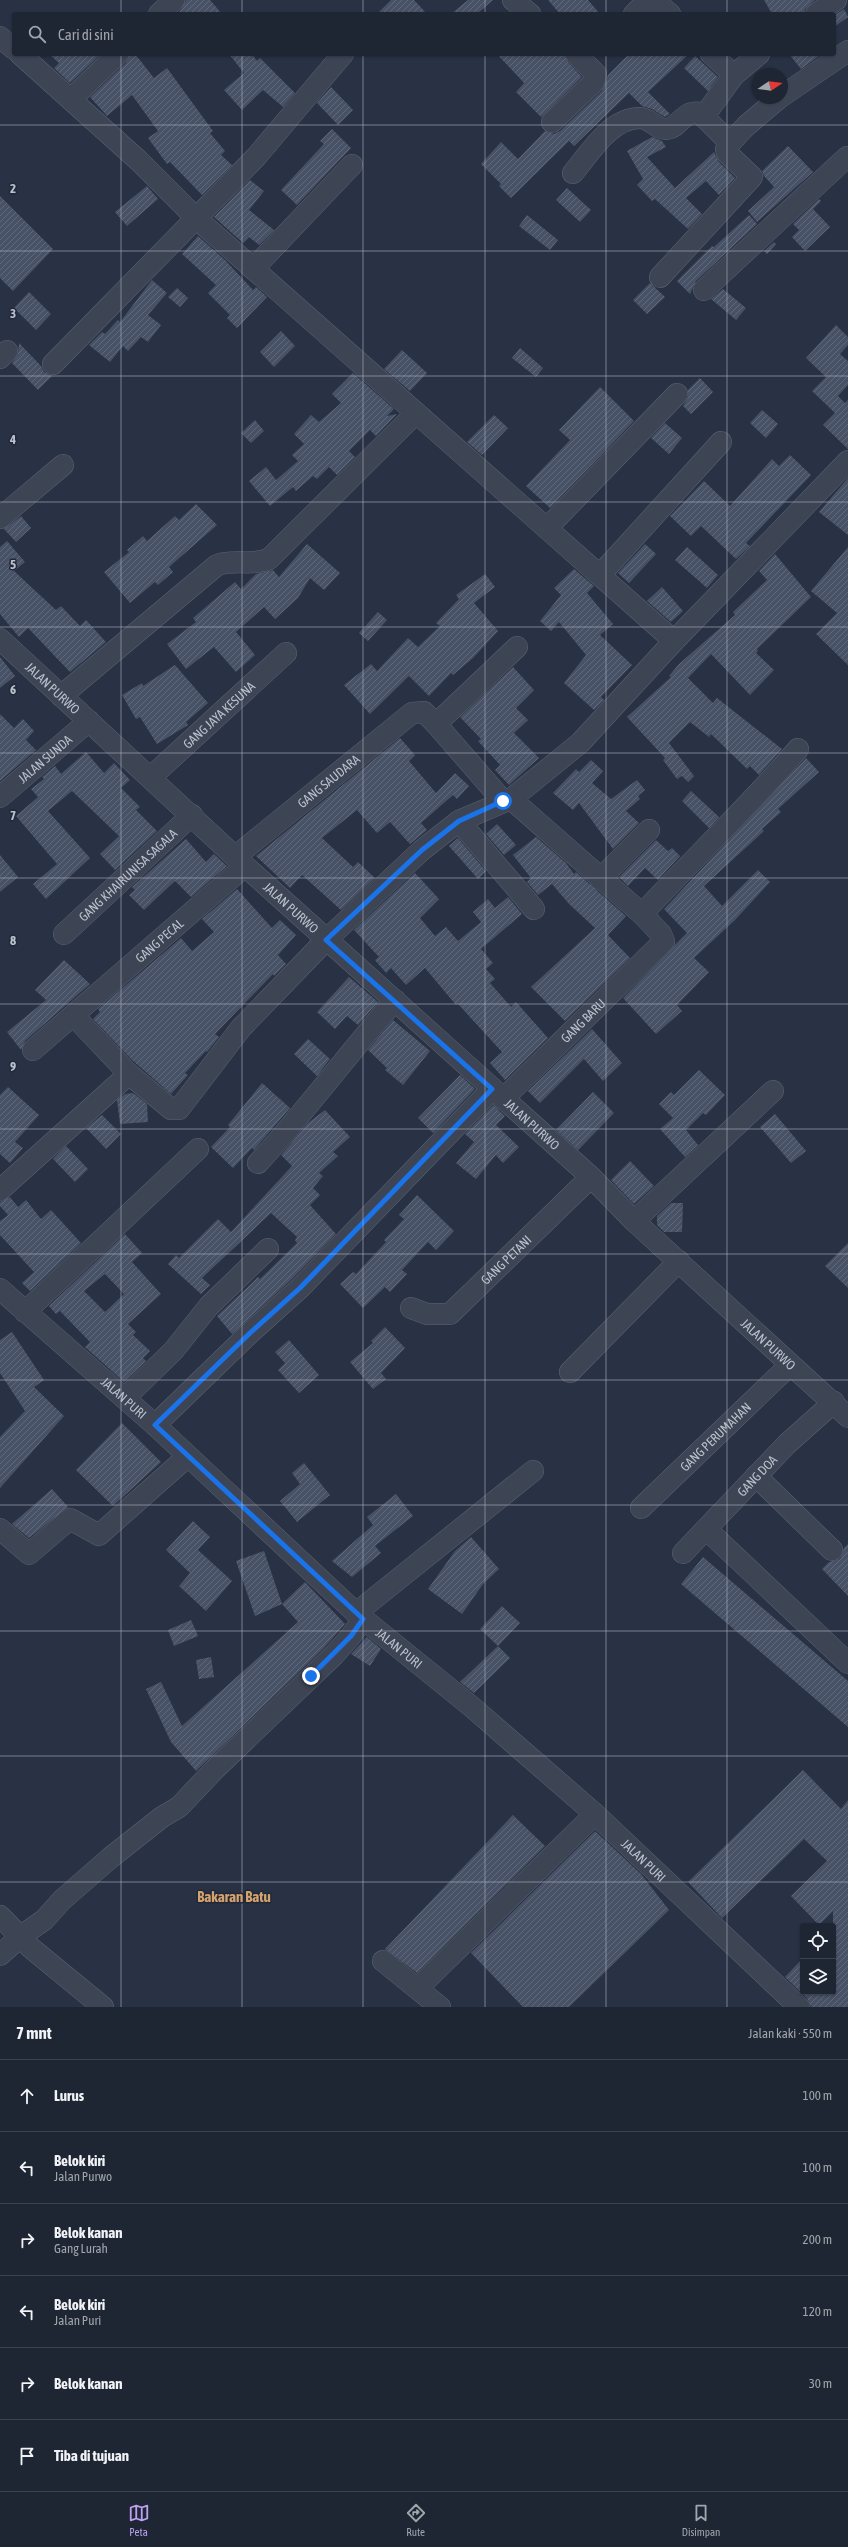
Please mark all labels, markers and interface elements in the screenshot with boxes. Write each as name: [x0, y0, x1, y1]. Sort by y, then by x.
search box: [12, 12, 836, 56]
icon: search: [26, 23, 48, 45]
text: Cari di sini: [58, 26, 114, 43]
north arrow: [752, 68, 788, 104]
text: 2: [10, 181, 16, 196]
text: 3: [10, 306, 16, 321]
text: 4: [9, 432, 16, 447]
text: 5: [10, 557, 16, 572]
street label: JALAN PURWO: [23, 659, 83, 717]
street label: GANG JAYA KESUNA: [180, 678, 258, 751]
text: 6: [10, 682, 16, 697]
street label: JALAN SUNDA: [15, 731, 75, 786]
street label: GANG SAUDARA: [294, 751, 363, 811]
route start: [494, 792, 512, 810]
text: 7: [10, 808, 16, 823]
street label: GANG KHAIRUNISA SAGALA: [76, 825, 180, 924]
street label: JALAN PURWO: [261, 879, 322, 936]
street label: GANG PECAL: [132, 916, 186, 965]
text: 8: [10, 933, 16, 948]
street label: GANG BARU: [558, 995, 608, 1046]
text: 9: [10, 1059, 16, 1074]
street label: JALAN PURWO: [502, 1095, 563, 1153]
street label: GANG PETANI: [478, 1232, 534, 1287]
street label: JALAN PURWO: [738, 1315, 799, 1373]
street label: JALAN PURI: [98, 1374, 150, 1422]
street label: GANG PERUMAHAN: [677, 1399, 754, 1474]
street label: GANG DOA: [734, 1452, 780, 1499]
street label: JALAN PURI: [373, 1625, 425, 1671]
route end: [302, 1667, 320, 1685]
street label: JALAN PURI: [619, 1836, 669, 1885]
district label: Bakaran Batu: [197, 1888, 271, 1905]
map controls: [800, 1923, 836, 1995]
button: locate: [800, 1923, 836, 1959]
button: layers: [800, 1959, 836, 1995]
text: 7 mnt: [16, 2023, 52, 2043]
text: Jalan kaki · 550 m: [748, 2026, 832, 2041]
icon: ahead: [16, 2085, 38, 2107]
text: Lurus: [54, 2087, 84, 2104]
text: 100 m: [803, 2088, 832, 2103]
text: Belok kiri: [54, 2152, 105, 2169]
icon: left: [16, 2157, 38, 2179]
text: 100 m: [803, 2160, 832, 2175]
text: Jalan Purwo: [54, 2169, 112, 2184]
text: Belok kanan: [54, 2224, 123, 2241]
icon: right: [16, 2229, 38, 2251]
text: 200 m: [803, 2232, 832, 2247]
text: Gang Lurah: [54, 2241, 108, 2256]
text: Belok kiri: [54, 2296, 105, 2313]
icon: left: [16, 2301, 38, 2323]
text: 120 m: [803, 2304, 832, 2319]
text: Jalan Puri: [54, 2313, 101, 2328]
icon: right: [16, 2373, 38, 2395]
text: Belok kanan: [54, 2375, 123, 2392]
text: 30 m: [809, 2376, 832, 2391]
icon: arrive: [16, 2445, 38, 2467]
text: Tiba di tujuan: [54, 2447, 129, 2464]
tab: Peta: [128, 2502, 150, 2538]
tab: Rute: [405, 2502, 427, 2538]
tab: Disimpan: [682, 2502, 720, 2538]

